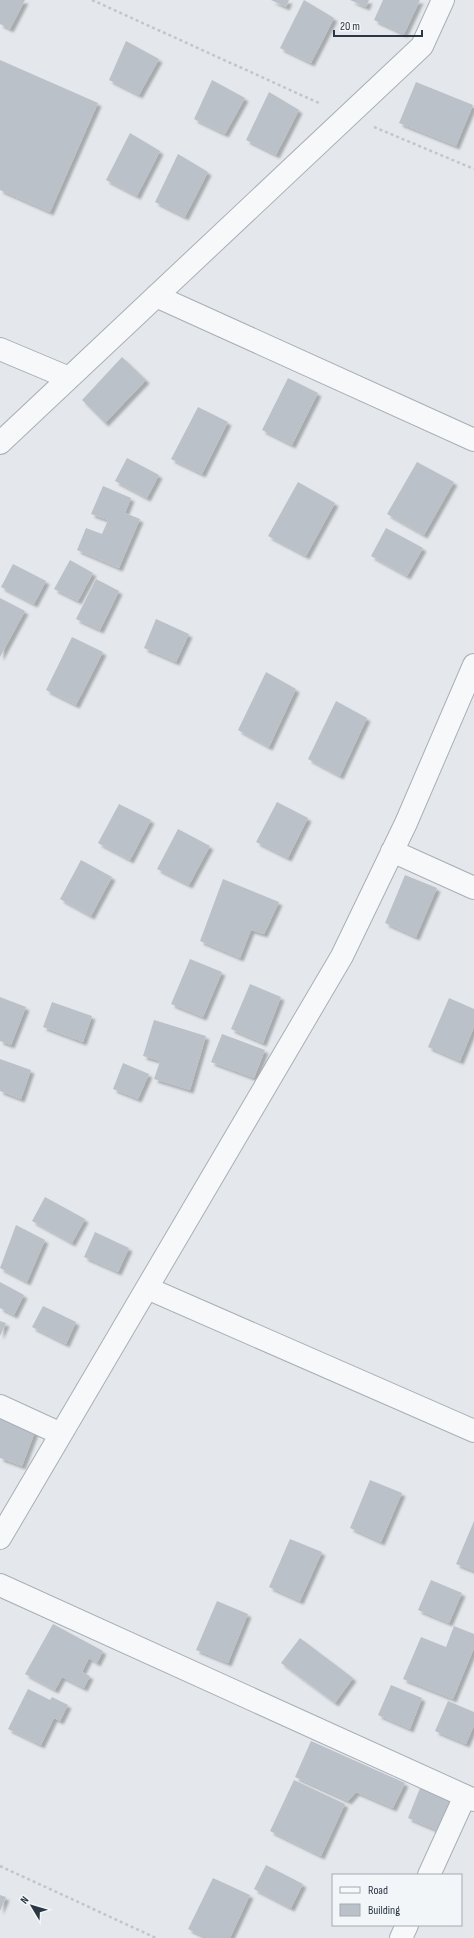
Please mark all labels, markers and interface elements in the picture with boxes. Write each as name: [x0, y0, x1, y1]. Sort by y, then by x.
scale bar: [334, 12, 422, 38]
text: 20 m: [340, 19, 360, 34]
legend: [332, 1874, 462, 1926]
text: Road: [368, 1883, 388, 1898]
north arrow: [12, 1886, 52, 1926]
text: N: [18, 1894, 32, 1906]
text: Building: [368, 1903, 400, 1918]

